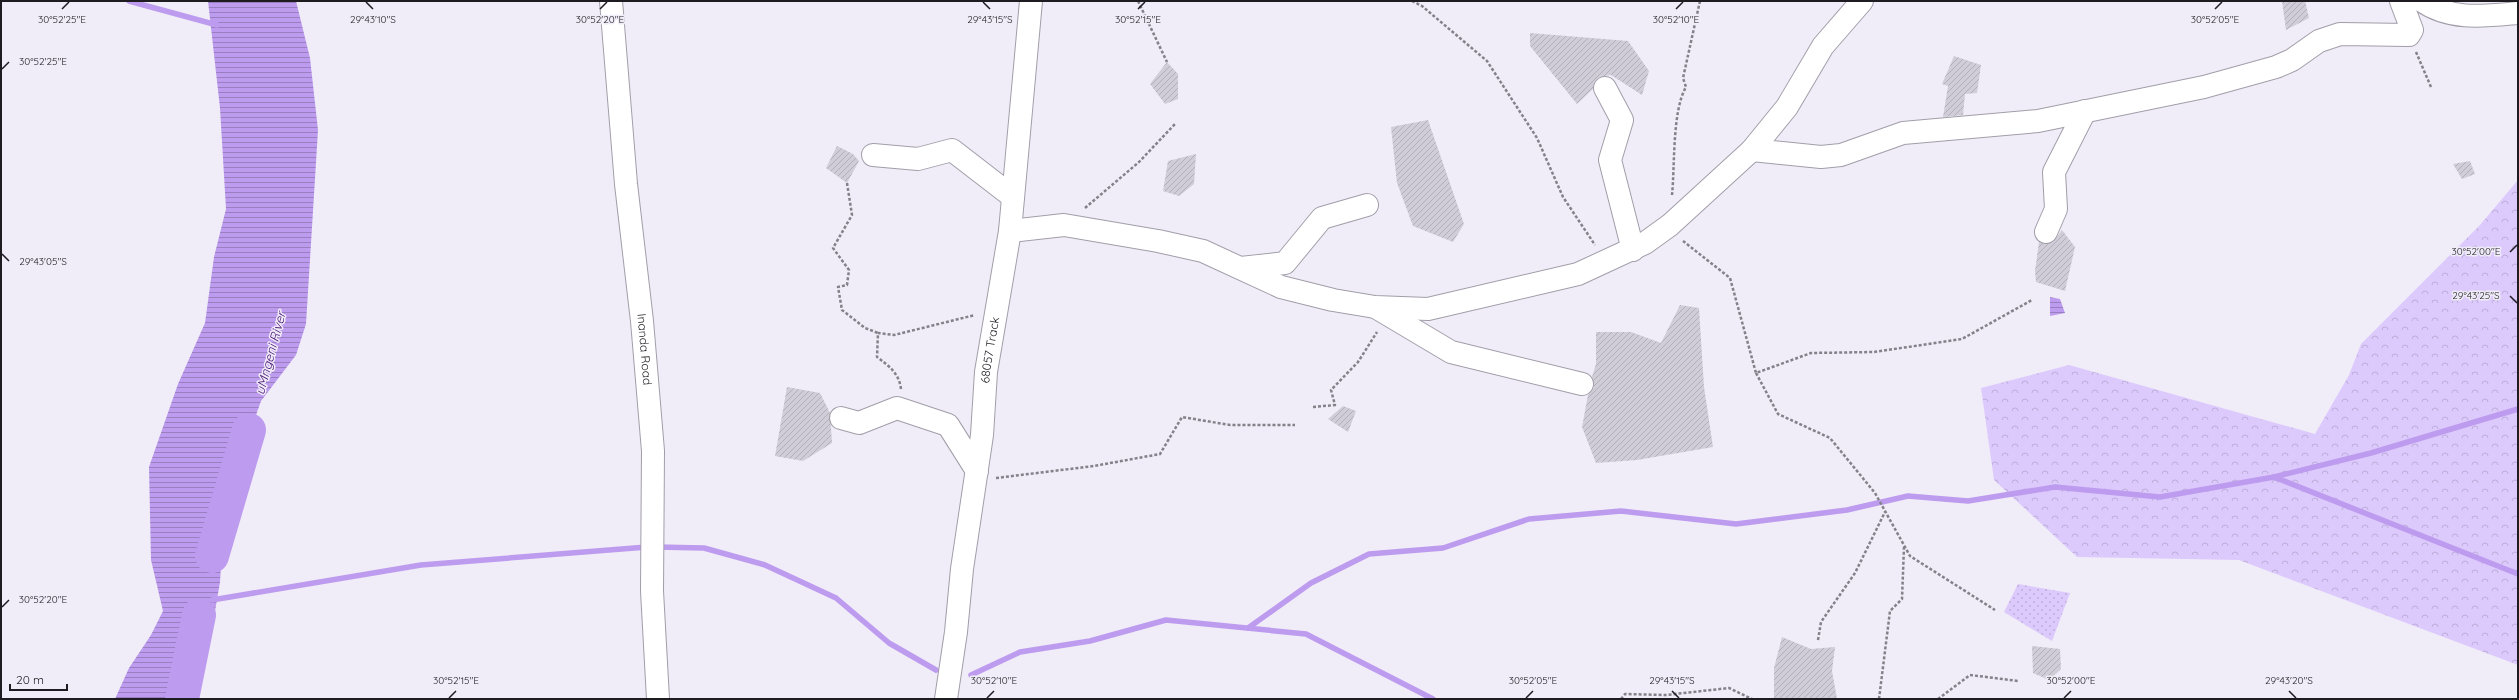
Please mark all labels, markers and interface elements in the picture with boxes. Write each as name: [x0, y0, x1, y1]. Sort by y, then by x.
text: 30°52'25"E: [38, 13, 86, 26]
text: 29°43'10"S: [350, 13, 396, 26]
text: 30°52'20"E: [576, 13, 625, 26]
text: 29°43'15"S: [967, 13, 1013, 26]
text: 30°52'15"E: [1115, 13, 1161, 26]
text: 30°52'10"E: [1653, 13, 1700, 26]
text: 30°52'05"E: [2191, 13, 2239, 26]
text: 30°52'25"E: [19, 55, 67, 68]
text: 30°52'00"E: [2452, 245, 2501, 258]
text: 29°43'05"S: [19, 255, 67, 268]
text: 29°43'25"S: [2452, 289, 2500, 302]
water label: uMngeni River: [251, 308, 289, 396]
street label: Inanda Road: [634, 313, 655, 386]
street label: 68057 Track: [977, 316, 1002, 384]
text: 30°52'20"E: [19, 593, 68, 606]
scale bar: [10, 666, 67, 692]
text: 20 m: [16, 672, 44, 687]
text: 30°52'15"E: [433, 674, 479, 687]
text: 30°52'10"E: [971, 674, 1018, 687]
text: 30°52'05"E: [1509, 674, 1557, 687]
text: 29°43'15"S: [1649, 674, 1695, 687]
text: 30°52'00"E: [2047, 674, 2096, 687]
text: 29°43'20"S: [2265, 674, 2313, 687]

